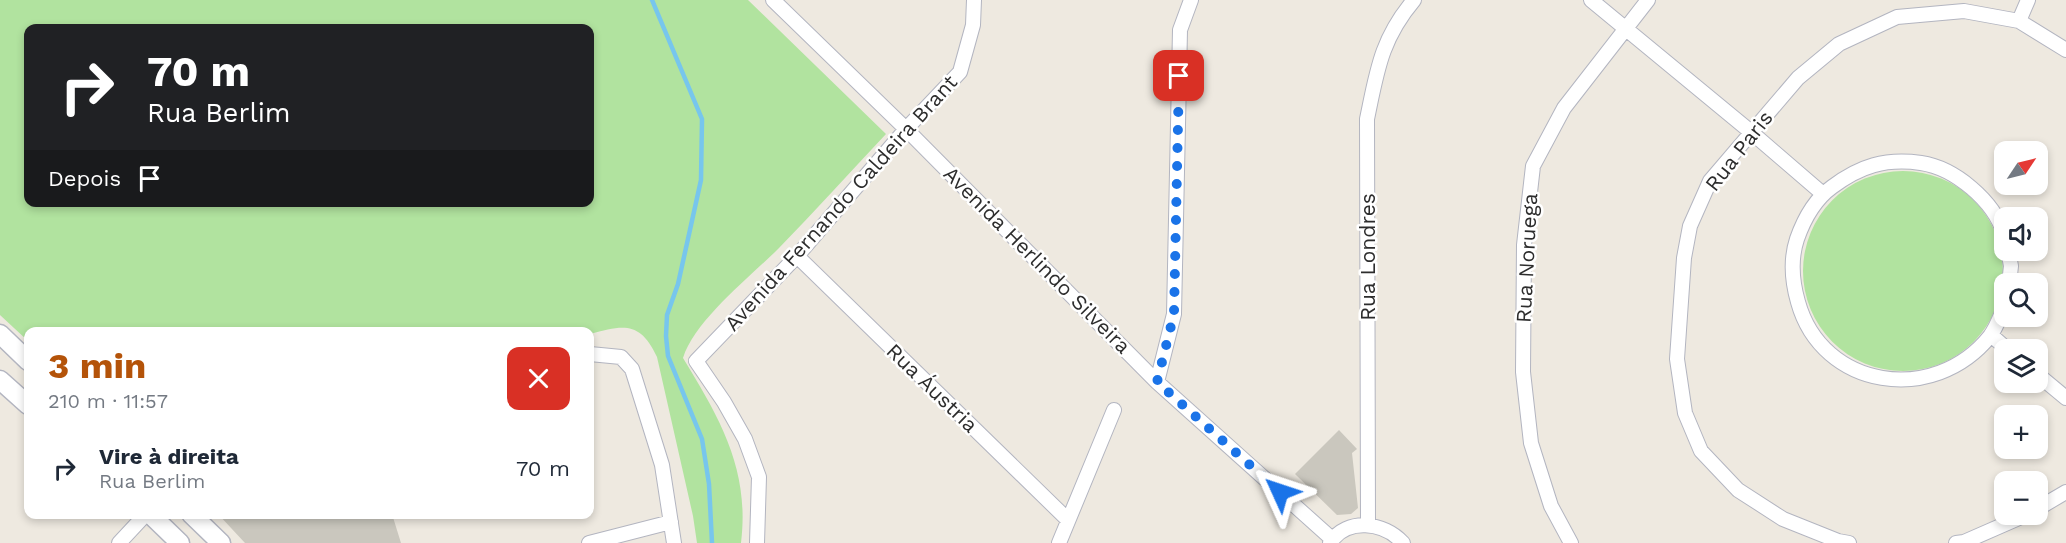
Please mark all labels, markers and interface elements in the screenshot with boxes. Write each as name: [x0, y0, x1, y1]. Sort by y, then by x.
text: 70 m: [147, 47, 250, 96]
icon: right: [48, 48, 126, 126]
pin: [1153, 50, 1204, 101]
icon: arrive: [1162, 59, 1195, 92]
street label: Avenida Fernando Caldeira Brant: [719, 69, 962, 336]
text: Rua Berlim: [147, 97, 291, 129]
street label: Rua Paris: [1699, 105, 1778, 196]
north arrow: [1994, 141, 2048, 195]
map controls: [1994, 141, 2048, 525]
street label: Avenida Herlindo Silveira: [939, 161, 1136, 358]
icon: arrive: [133, 162, 166, 195]
text: Depois: [48, 166, 121, 191]
street label: Rua Noruega: [1511, 192, 1542, 323]
street label: Rua Londres: [1355, 193, 1380, 321]
button: sound: [1994, 207, 2048, 261]
button: search: [1994, 273, 2048, 327]
street label: Rua Áustria: [882, 338, 983, 437]
button: layers: [1994, 339, 2048, 393]
text: 3 min: [48, 345, 146, 387]
button: close: [507, 347, 570, 410]
text: 210 m · 11:57: [48, 389, 168, 413]
button: +: [1994, 405, 2048, 459]
text: Vire à direita: [99, 444, 239, 469]
icon: right: [48, 452, 81, 485]
text: 70 m: [516, 456, 570, 481]
position arrow: [1248, 460, 1312, 524]
text: Rua Berlim: [99, 469, 205, 493]
button: −: [1994, 471, 2048, 525]

